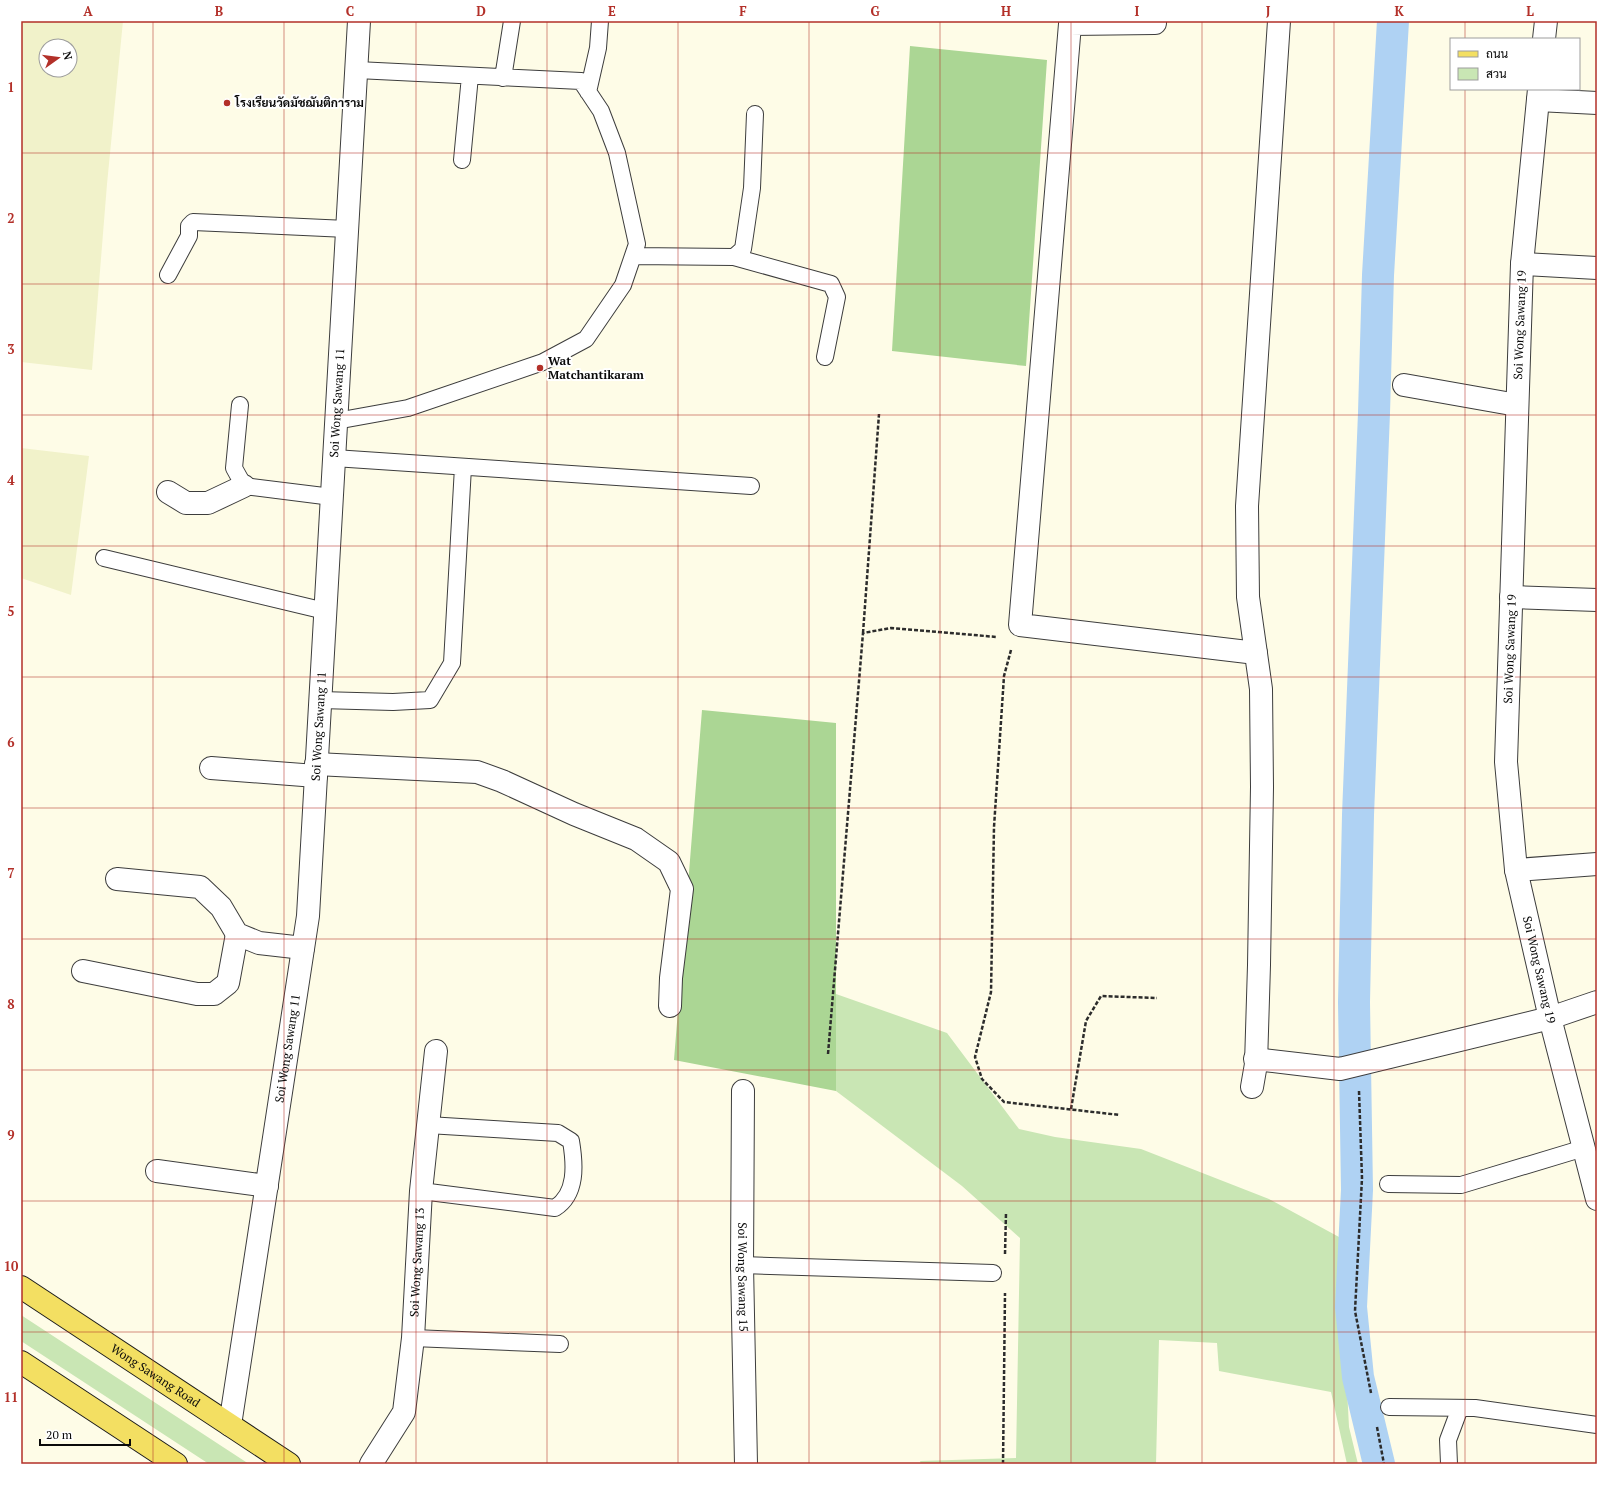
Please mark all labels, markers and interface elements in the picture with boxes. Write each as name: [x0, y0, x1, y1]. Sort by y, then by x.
text: A: [83, 2, 93, 20]
text: B: [215, 2, 223, 20]
text: C: [346, 2, 354, 20]
text: D: [476, 2, 486, 20]
text: E: [608, 2, 616, 20]
text: F: [739, 2, 747, 20]
text: G: [870, 2, 880, 20]
text: H: [1001, 2, 1011, 20]
text: I: [1135, 2, 1140, 20]
text: J: [1266, 2, 1271, 20]
text: K: [1394, 2, 1404, 20]
text: L: [1526, 2, 1534, 20]
north arrow: [38, 38, 78, 78]
legend: [1450, 38, 1580, 90]
text: ถนน: [1486, 46, 1509, 61]
text: N: [60, 50, 76, 62]
text: สวน: [1486, 66, 1507, 81]
text: 1: [7, 78, 15, 96]
place label: โรงเรียนวัดมัชฌันติการาม: [234, 95, 364, 110]
marker: โรงเรียนวัดมัชฌันติการาม: [222, 98, 232, 108]
text: 2: [7, 209, 15, 227]
street label: Soi Wong Sawang 19: [1510, 270, 1529, 380]
text: 3: [7, 340, 15, 358]
street label: Soi Wong Sawang 11: [326, 348, 347, 458]
place label: Wat Matchantikaram: [548, 353, 644, 382]
marker: Wat Matchantikaram: [535, 363, 545, 373]
text: 4: [7, 471, 15, 489]
street label: Soi Wong Sawang 19: [1500, 594, 1519, 704]
text: 5: [7, 602, 15, 620]
street label: Soi Wong Sawang 11: [308, 671, 329, 781]
text: 6: [7, 733, 15, 751]
text: 7: [7, 864, 15, 882]
street label: Soi Wong Sawang 19: [1520, 915, 1559, 1025]
street label: Soi Wong Sawang 11: [272, 993, 303, 1104]
text: 8: [7, 995, 15, 1013]
text: 9: [7, 1126, 15, 1144]
street label: Soi Wong Sawang 13: [406, 1207, 427, 1317]
street label: Soi Wong Sawang 15: [735, 1222, 751, 1332]
text: 10: [4, 1257, 19, 1275]
street label: Wong Sawang Road: [108, 1340, 203, 1410]
text: 11: [4, 1388, 18, 1406]
scale bar: [40, 1421, 130, 1447]
text: 20 m: [46, 1427, 73, 1442]

